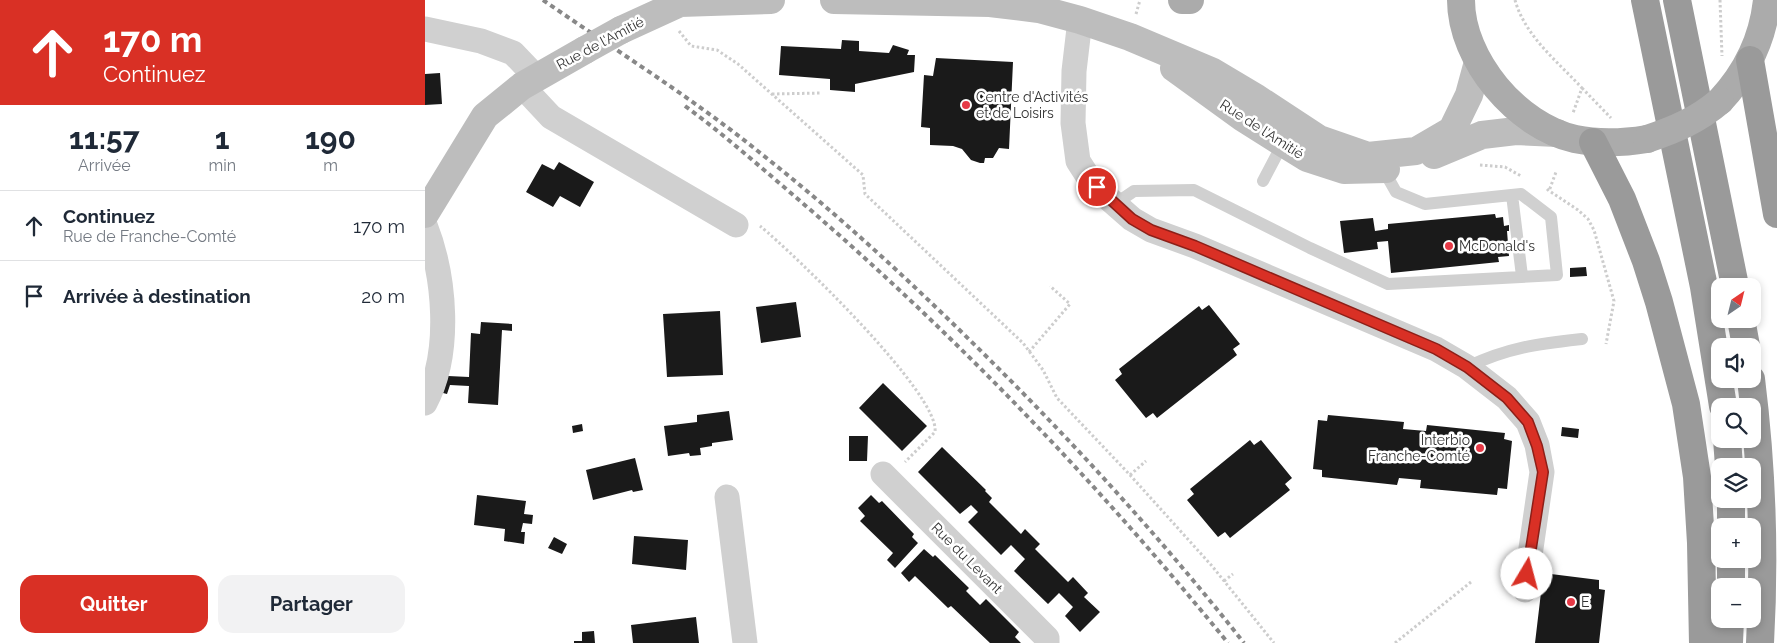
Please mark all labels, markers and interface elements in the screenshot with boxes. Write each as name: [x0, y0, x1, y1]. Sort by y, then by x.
street label: Rue de l'Amitié: [554, 13, 646, 73]
text: 170 m: [103, 19, 202, 60]
icon: ahead: [20, 20, 85, 85]
text: Continuez: [103, 61, 206, 87]
place label: Centre d'Activités et de Loisirs: [976, 89, 1089, 121]
street label: Rue de l'Amitié: [1217, 96, 1307, 162]
marker: Centre d'Activités et de Loisirs: [960, 99, 972, 111]
text: 11:57: [69, 121, 140, 156]
text: 1: [215, 121, 230, 156]
text: 190: [305, 121, 356, 156]
text: Arrivée: [78, 156, 131, 175]
text: min: [209, 156, 236, 175]
text: m: [323, 156, 338, 175]
pin: [1076, 166, 1118, 208]
icon: arrive: [1083, 173, 1111, 201]
text: Continuez: [63, 205, 155, 227]
icon: ahead: [20, 212, 48, 240]
text: 170 m: [353, 215, 405, 237]
text: Rue de Franche-Comté: [63, 227, 236, 246]
place label: McDonald's: [1459, 238, 1535, 254]
marker: McDonald's: [1443, 240, 1455, 252]
north arrow: [1711, 278, 1761, 328]
map controls: [1711, 278, 1761, 628]
icon: arrive: [20, 282, 48, 310]
text: Arrivée à destination: [63, 285, 251, 307]
text: 20 m: [361, 285, 405, 307]
button: sound: [1711, 338, 1761, 388]
button: search: [1711, 398, 1761, 448]
place label: Interbio Franche-Comté: [1368, 432, 1470, 464]
marker: Interbio Franche-Comté: [1474, 442, 1486, 454]
button: layers: [1711, 458, 1761, 508]
button: +: [1711, 518, 1761, 568]
street label: Rue du Levant: [928, 519, 1006, 597]
position arrow: [1500, 547, 1552, 599]
button: Quitter: [20, 575, 208, 633]
button: Partager: [218, 575, 405, 633]
button: −: [1711, 578, 1761, 628]
place label: E: [1581, 594, 1590, 610]
marker: E: [1565, 596, 1577, 608]

